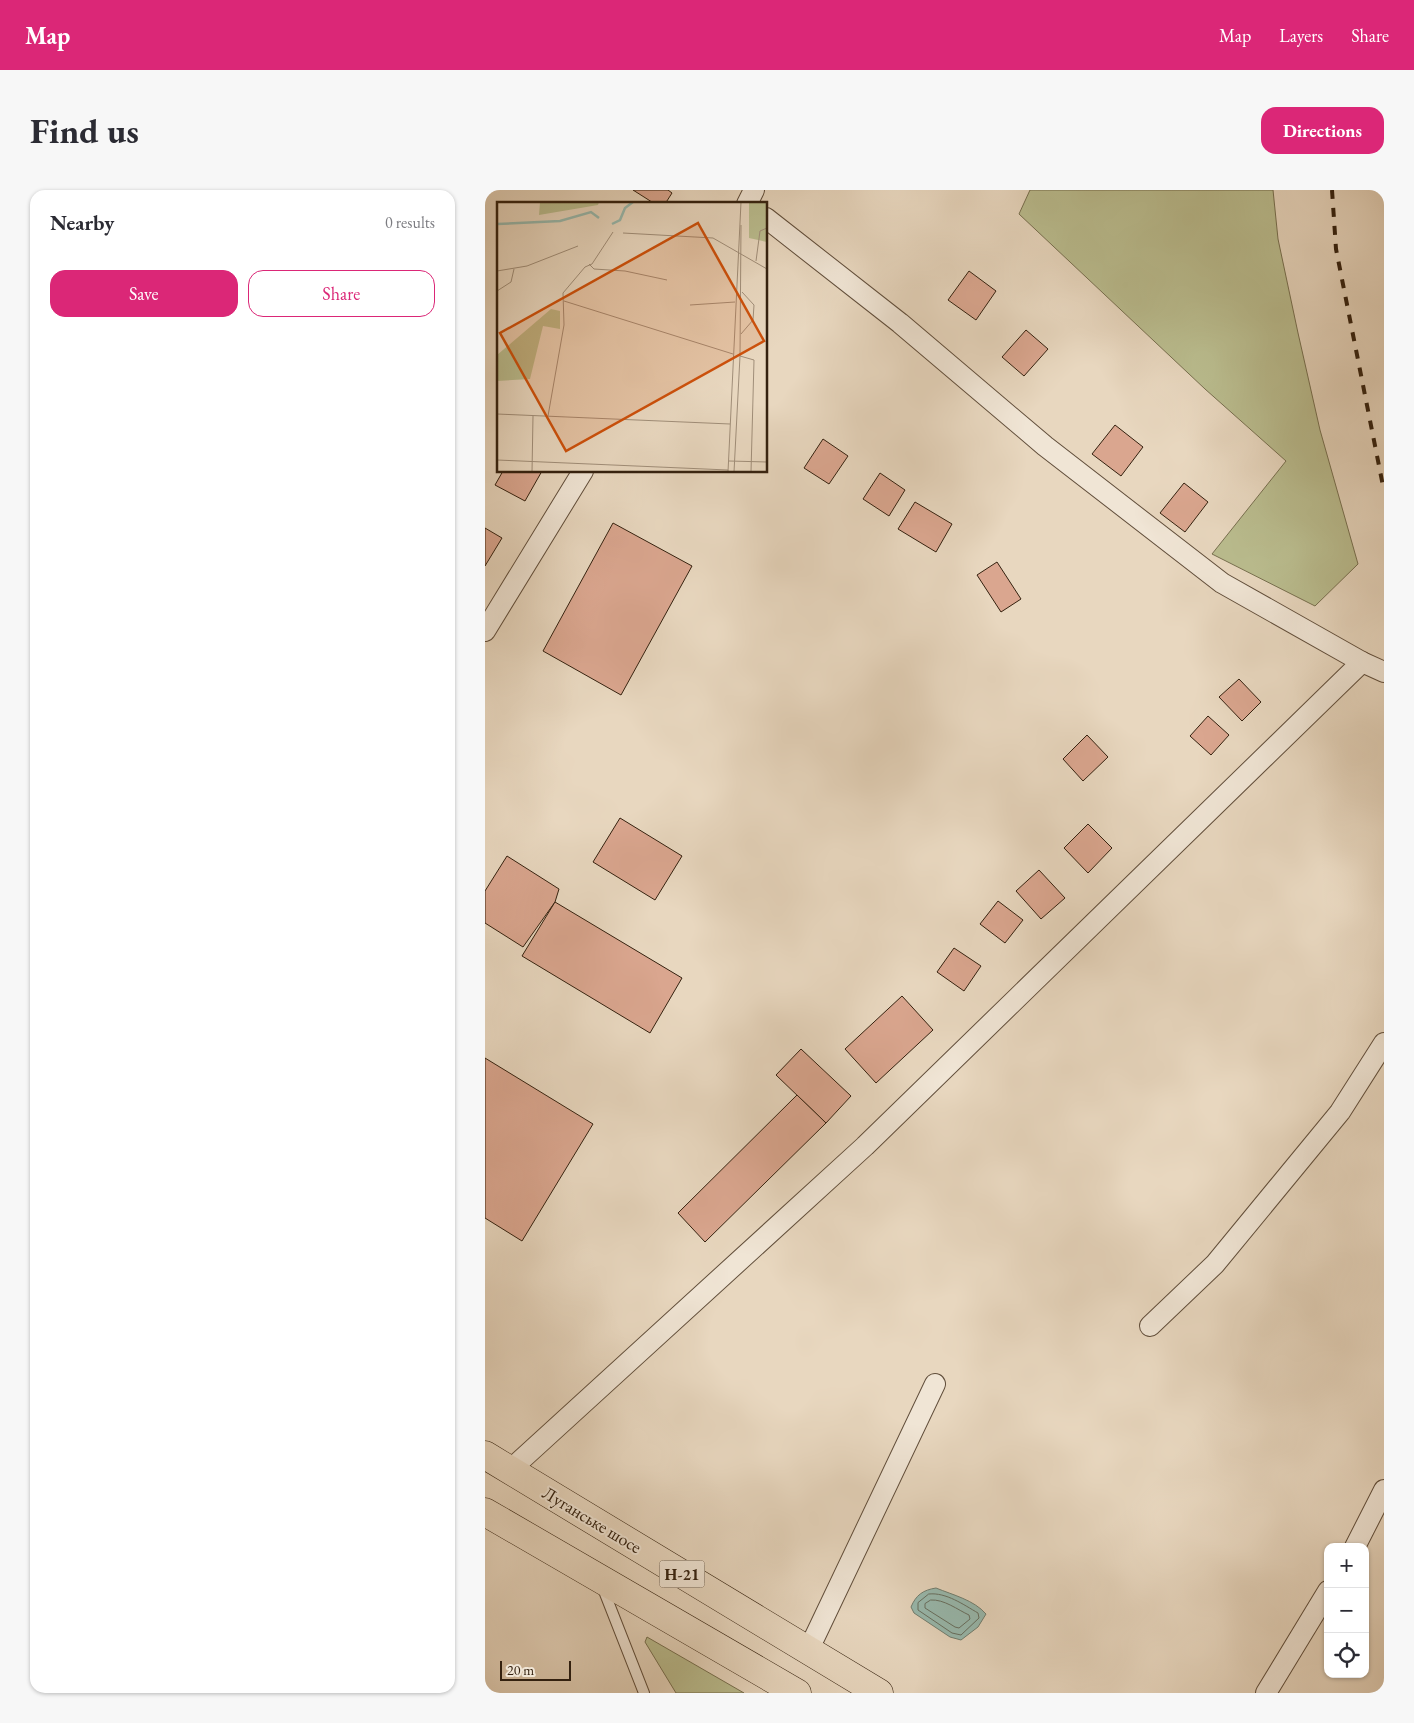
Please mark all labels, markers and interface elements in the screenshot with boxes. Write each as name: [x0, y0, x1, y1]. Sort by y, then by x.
text: Map: [25, 20, 70, 51]
text: Map: [1219, 24, 1251, 47]
text: Layers: [1279, 24, 1323, 47]
text: Share: [1351, 24, 1389, 47]
button: Directions: [1261, 107, 1384, 154]
text: Find us: [30, 108, 139, 153]
inset map: [497, 202, 767, 472]
text: Nearby: [50, 209, 114, 236]
text: 0 results: [385, 212, 435, 233]
button: Save: [50, 270, 238, 317]
button: Share: [248, 270, 435, 317]
street label: Луганське шосе: [538, 1481, 646, 1558]
map controls: [1324, 1543, 1369, 1678]
button: +: [1324, 1543, 1369, 1588]
road number: Н-21: [659, 1560, 705, 1588]
button: −: [1324, 1588, 1369, 1633]
button: locate: [1324, 1633, 1369, 1678]
scale bar: [500, 1658, 571, 1681]
text: 20 m: [507, 1661, 534, 1679]

